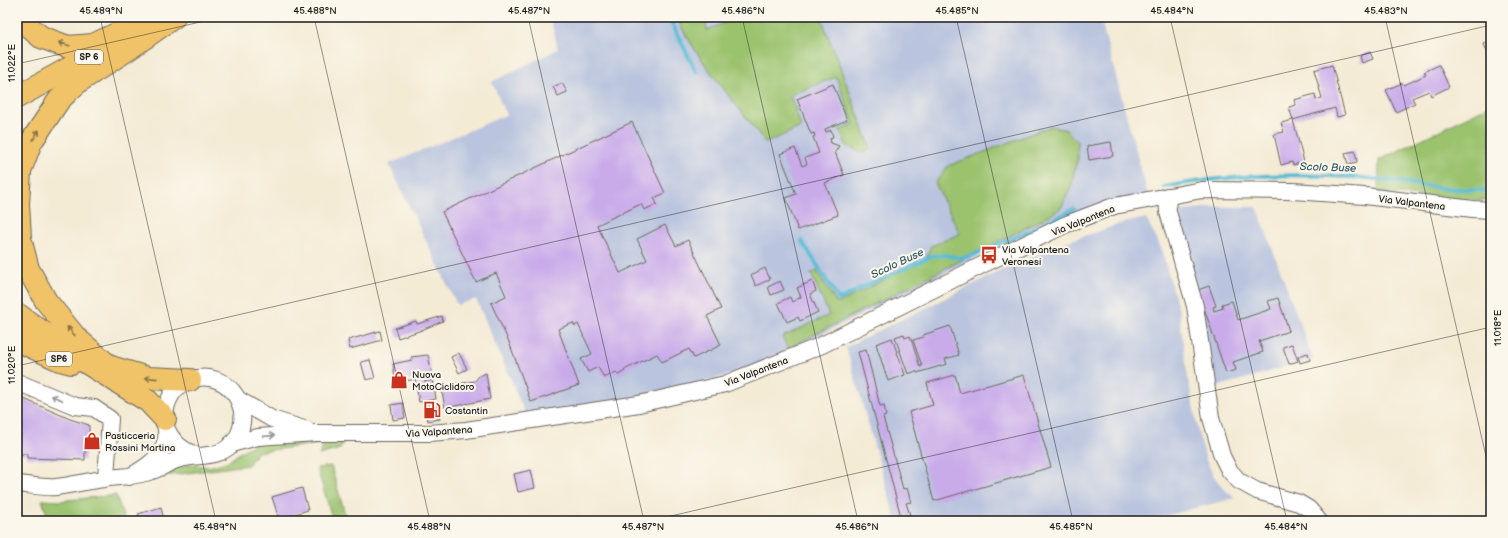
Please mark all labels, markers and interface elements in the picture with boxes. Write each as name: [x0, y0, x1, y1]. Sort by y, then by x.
text: 45.489°N: [79, 5, 123, 17]
text: 45.488°N: [293, 5, 337, 17]
text: 45.487°N: [508, 5, 550, 17]
text: 45.486°N: [721, 5, 765, 17]
text: 45.485°N: [935, 5, 979, 17]
text: 45.484°N: [1150, 5, 1194, 17]
text: 45.483°N: [1364, 5, 1408, 17]
one-way arrow: [58, 40, 71, 47]
text: 11.022°E: [6, 43, 18, 82]
road number: SP 6: [75, 50, 103, 64]
one-way arrow: [32, 129, 40, 141]
water label: Scolo Buse: [1299, 160, 1357, 175]
street label: Via Valpantena: [1378, 193, 1446, 213]
street label: Via Valpantena: [1050, 203, 1117, 239]
place label: Via Valpantena Veronesi: [1002, 244, 1069, 268]
water label: Scolo Buse: [869, 245, 926, 281]
bus stop icon: Via Valpantena Veronesi: [979, 245, 999, 265]
text: 11.018°E: [1492, 309, 1504, 346]
one-way arrow: [66, 326, 75, 336]
text: 11.020°E: [6, 345, 18, 384]
road number: SP6: [46, 352, 72, 366]
street label: Via Valpantena: [723, 354, 790, 390]
place label: Nuova MotoCiclidoro: [412, 369, 475, 393]
shop icon: Nuova MotoCiclidoro: [389, 370, 409, 390]
one-way arrow: [145, 374, 158, 382]
one-way arrow: [51, 394, 63, 402]
fuel station icon: Costantin: [422, 400, 442, 420]
place label: Costantin: [445, 405, 488, 417]
street label: Via Valpantena: [405, 424, 473, 440]
place label: Pasticceria Rossini Martina: [105, 430, 176, 454]
shop icon: Pasticceria Rossini Martina: [82, 431, 102, 451]
one-way arrow: [262, 432, 275, 439]
text: 45.489°N: [193, 521, 237, 533]
text: 45.488°N: [407, 521, 451, 533]
text: 45.487°N: [622, 521, 664, 533]
text: 45.486°N: [835, 521, 879, 533]
text: 45.485°N: [1049, 521, 1093, 533]
text: 45.484°N: [1264, 521, 1308, 533]

